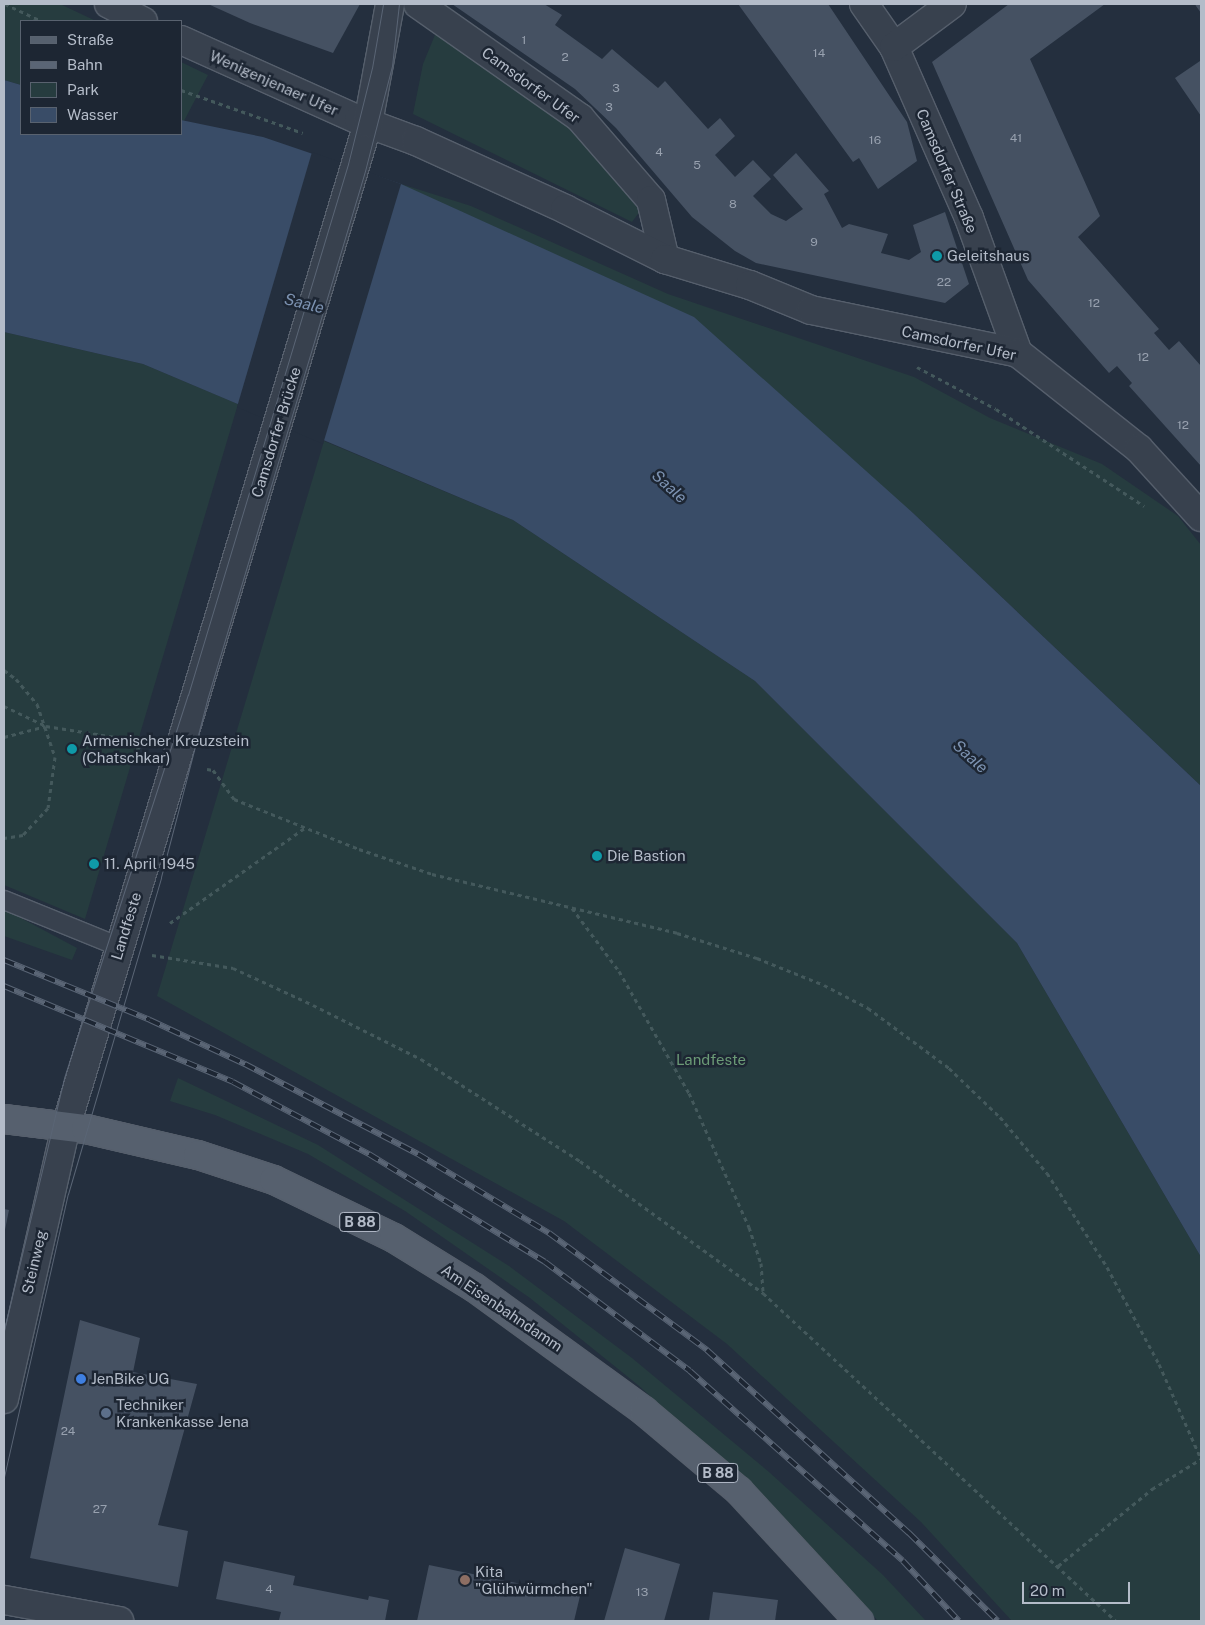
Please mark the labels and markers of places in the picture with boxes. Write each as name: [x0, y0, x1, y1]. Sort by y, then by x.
place label: Geleitshaus: [947, 247, 1029, 265]
marker: Geleitshaus: [931, 250, 943, 262]
place label: Armenischer Kreuzstein (Chatschkar): [82, 731, 249, 766]
marker: Armenischer Kreuzstein (Chatschkar): [66, 743, 78, 755]
place label: Die Bastion: [607, 847, 686, 865]
marker: Die Bastion: [591, 850, 603, 862]
place label: 11. April 1945: [104, 855, 195, 873]
marker: 11. April 1945: [88, 858, 100, 870]
place label: JenBike UG: [91, 1370, 170, 1388]
marker: JenBike UG: [75, 1373, 87, 1385]
place label: Techniker Krankenkasse Jena: [116, 1395, 249, 1430]
marker: Techniker Krankenkasse Jena: [100, 1407, 112, 1419]
place label: Kita "Glühwürmchen": [475, 1562, 593, 1597]
marker: Kita "Glühwürmchen": [459, 1574, 471, 1586]

